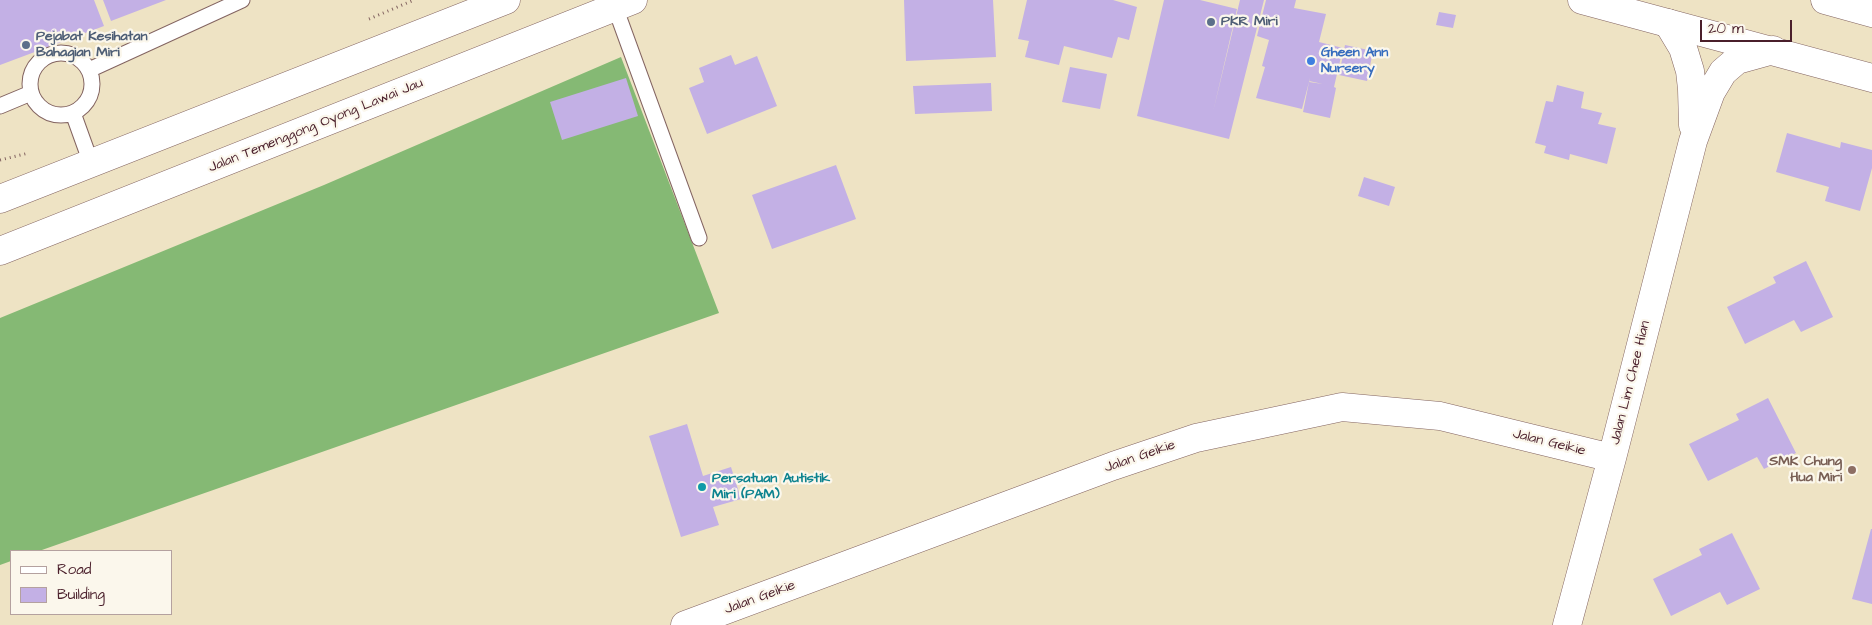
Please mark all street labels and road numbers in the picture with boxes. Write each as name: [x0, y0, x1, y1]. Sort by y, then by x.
street label: Jalan Temenggong Oyong Lawai Jau: [206, 75, 426, 177]
street label: Jalan Lim Chee Hian: [1607, 319, 1655, 447]
street label: Jalan Geikie: [1511, 426, 1587, 460]
street label: Jalan Geikie: [1102, 437, 1178, 477]
street label: Jalan Geikie: [722, 577, 798, 619]

